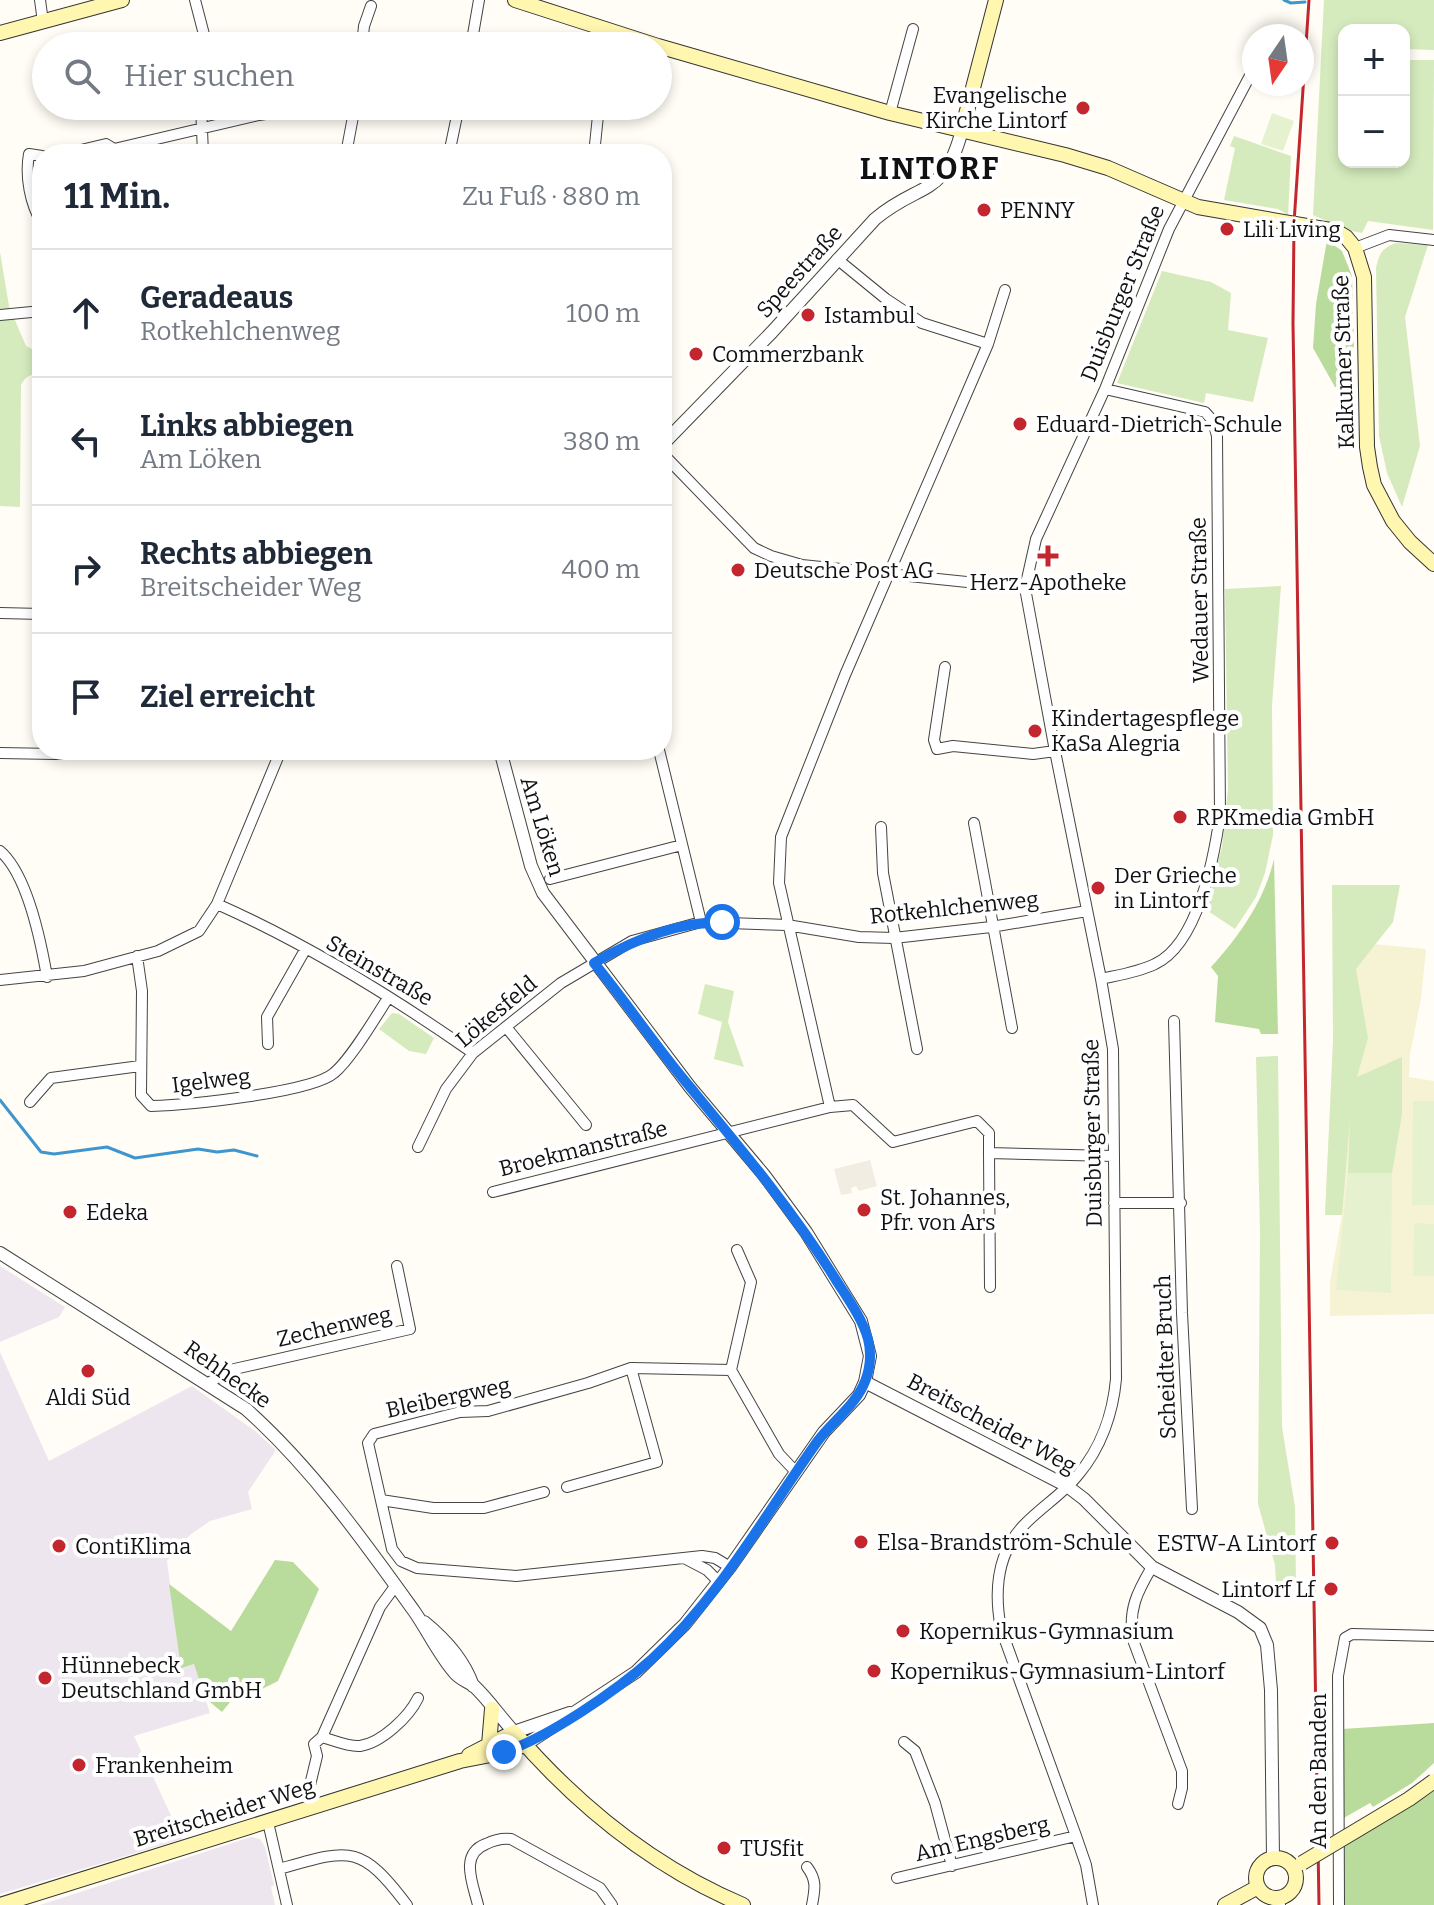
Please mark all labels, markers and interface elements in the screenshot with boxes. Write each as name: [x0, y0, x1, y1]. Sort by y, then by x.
north arrow: [1242, 24, 1314, 96]
map controls: [1338, 24, 1410, 168]
button: +: [1338, 24, 1410, 96]
search box: [32, 32, 672, 120]
icon: search: [60, 54, 104, 98]
text: Hier suchen: [124, 58, 294, 94]
place label: Evangelische Kirche Lintorf: [925, 82, 1068, 134]
button: −: [1338, 96, 1410, 168]
marker: Evangelische Kirche Lintorf: [1074, 99, 1092, 117]
district label: LINTORF: [860, 151, 1000, 187]
text: 11 Min.: [64, 176, 170, 217]
text: Zu Fuß · 880 m: [462, 181, 640, 212]
place label: PENNY: [1000, 197, 1076, 224]
marker: PENNY: [975, 201, 993, 219]
street label: Duisburger Straße: [1075, 201, 1170, 385]
place label: Lili Living: [1243, 216, 1341, 243]
street label: Speestraße: [751, 219, 848, 323]
marker: Lili Living: [1218, 220, 1236, 238]
street label: Kalkumer Straße: [1327, 275, 1360, 449]
text: Geradeaus: [140, 280, 293, 316]
icon: ahead: [64, 291, 108, 335]
text: 100 m: [566, 298, 640, 329]
place label: Istambul: [824, 302, 915, 329]
marker: Istambul: [799, 306, 817, 324]
text: Rotkehlchenweg: [140, 316, 341, 347]
place label: Commerzbank: [712, 341, 864, 368]
marker: Commerzbank: [687, 345, 705, 363]
text: Links abbiegen: [140, 408, 353, 444]
place label: Eduard-Dietrich-Schule: [1036, 411, 1282, 438]
marker: Eduard-Dietrich-Schule: [1011, 415, 1029, 433]
icon: left: [64, 419, 108, 463]
text: 380 m: [563, 426, 640, 457]
text: Am Löken: [140, 444, 261, 475]
street label: Wedauer Straße: [1185, 517, 1214, 683]
text: Rechts abbiegen: [140, 536, 373, 572]
icon: right: [64, 547, 108, 591]
marker: Herz-Apotheke: [1039, 547, 1057, 565]
text: 400 m: [561, 554, 640, 585]
place label: Deutsche Post AG: [754, 557, 934, 584]
marker: Deutsche Post AG: [729, 561, 747, 579]
place label: Herz-Apotheke: [969, 569, 1127, 596]
text: Breitscheider Weg: [140, 572, 362, 603]
icon: arrive: [64, 675, 108, 719]
text: Ziel erreicht: [140, 679, 315, 715]
place label: Kindertagespflege KaSa Alegria: [1051, 705, 1239, 757]
marker: Kindertagespflege KaSa Alegria: [1026, 722, 1044, 740]
street label: Am Löken: [515, 773, 570, 879]
place label: RPKmedia GmbH: [1196, 804, 1375, 831]
marker: RPKmedia GmbH: [1171, 808, 1189, 826]
place label: Der Grieche in Lintorf: [1114, 862, 1237, 914]
marker: Der Grieche in Lintorf: [1089, 879, 1107, 897]
street label: Rotkehlchenweg: [868, 885, 1040, 930]
route start: [704, 904, 740, 940]
street label: Steinstraße: [322, 929, 438, 1012]
street label: Lökesfeld: [450, 970, 542, 1053]
street label: Duisburger Straße: [1077, 1039, 1108, 1227]
street label: Igelweg: [170, 1062, 252, 1099]
street label: Broekmanstraße: [496, 1115, 670, 1182]
place label: St. Johannes, Pfr. von Ars: [880, 1184, 1010, 1236]
place label: Edeka: [86, 1199, 148, 1226]
marker: St. Johannes, Pfr. von Ars: [855, 1201, 873, 1219]
marker: Edeka: [61, 1203, 79, 1221]
street label: Scheidter Bruch: [1149, 1274, 1182, 1440]
street label: Zechenweg: [274, 1300, 394, 1353]
street label: Rehhecke: [179, 1335, 276, 1414]
marker: Aldi Süd: [79, 1362, 97, 1380]
street label: Breitscheider Weg: [903, 1368, 1081, 1479]
street label: Bleibergweg: [383, 1371, 513, 1424]
place label: Aldi Süd: [45, 1384, 131, 1411]
place label: Elsa-Brandström-Schule: [877, 1529, 1132, 1556]
place label: ESTW-A Lintorf: [1157, 1530, 1317, 1557]
place label: ContiKlima: [75, 1533, 191, 1560]
marker: Elsa-Brandström-Schule: [852, 1533, 870, 1551]
marker: ESTW-A Lintorf: [1323, 1534, 1341, 1552]
marker: ContiKlima: [50, 1537, 68, 1555]
place label: Lintorf Lf: [1221, 1576, 1316, 1603]
marker: Lintorf Lf: [1322, 1580, 1340, 1598]
place label: Kopernikus-Gymnasium: [919, 1618, 1174, 1645]
marker: Kopernikus-Gymnasium: [894, 1622, 912, 1640]
place label: Hünnebeck Deutschland GmbH: [61, 1652, 262, 1704]
place label: Kopernikus-Gymnasium-Lintorf: [890, 1658, 1226, 1685]
marker: Kopernikus-Gymnasium-Lintorf: [865, 1662, 883, 1680]
marker: Hünnebeck Deutschland GmbH: [36, 1669, 54, 1687]
street label: An den Banden: [1305, 1693, 1332, 1849]
route end: [486, 1734, 522, 1770]
place label: Frankenheim: [95, 1752, 233, 1779]
marker: Frankenheim: [70, 1756, 88, 1774]
street label: Breitscheider Weg: [131, 1772, 318, 1853]
street label: Am Engsberg: [912, 1810, 1052, 1867]
place label: TUSfit: [740, 1835, 804, 1862]
marker: TUSfit: [715, 1839, 733, 1857]

